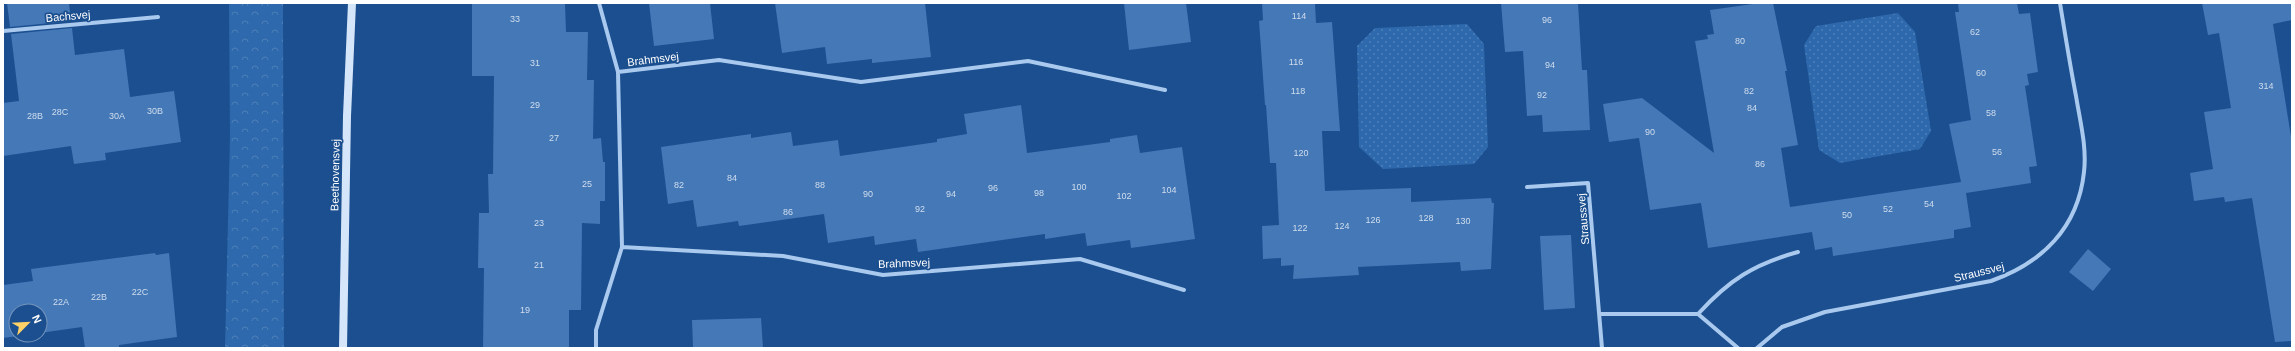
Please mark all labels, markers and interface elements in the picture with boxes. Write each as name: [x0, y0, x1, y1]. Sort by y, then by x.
street label: Bachsvej: [45, 8, 91, 24]
house number: 114: [1292, 11, 1306, 21]
house number: 33: [510, 14, 520, 24]
house number: 96: [1542, 15, 1552, 25]
house number: 62: [1970, 27, 1980, 37]
house number: 80: [1735, 36, 1745, 46]
street label: Brahmsvej: [626, 50, 680, 68]
house number: 116: [1289, 57, 1303, 67]
house number: 31: [530, 58, 540, 68]
house number: 94: [1545, 60, 1555, 70]
house number: 60: [1976, 68, 1986, 78]
house number: 314: [2258, 81, 2274, 91]
house number: 118: [1291, 86, 1305, 96]
house number: 82: [1744, 86, 1754, 96]
house number: 92: [1537, 90, 1547, 100]
house number: 29: [530, 100, 540, 110]
house number: 84: [1747, 103, 1757, 113]
house number: 30B: [147, 106, 163, 116]
house number: 28C: [52, 107, 69, 117]
house number: 58: [1986, 108, 1996, 118]
house number: 28B: [27, 111, 43, 121]
house number: 30A: [109, 111, 125, 121]
house number: 90: [1645, 127, 1655, 137]
house number: 27: [549, 133, 559, 143]
street label: Beethovensvej: [328, 139, 342, 211]
house number: 56: [1992, 147, 2002, 157]
house number: 120: [1293, 148, 1309, 158]
house number: 86: [1755, 159, 1765, 169]
house number: 84: [727, 173, 737, 183]
house number: 25: [582, 179, 592, 189]
house number: 82: [674, 180, 684, 190]
house number: 88: [815, 180, 825, 190]
house number: 100: [1071, 182, 1087, 192]
house number: 96: [988, 183, 998, 193]
house number: 104: [1161, 185, 1177, 195]
house number: 98: [1034, 188, 1044, 198]
house number: 90: [863, 189, 873, 199]
house number: 94: [946, 189, 956, 199]
house number: 102: [1116, 191, 1132, 201]
street label: Straussvej: [1575, 193, 1591, 245]
house number: 54: [1924, 199, 1934, 209]
house number: 92: [915, 204, 925, 214]
house number: 52: [1883, 204, 1893, 214]
house number: 86: [783, 207, 793, 217]
house number: 50: [1842, 210, 1852, 220]
house number: 128: [1418, 213, 1434, 223]
house number: 126: [1365, 215, 1381, 225]
house number: 130: [1455, 216, 1471, 226]
house number: 23: [534, 218, 544, 228]
house number: 124: [1334, 221, 1350, 231]
house number: 122: [1292, 223, 1308, 233]
street label: Brahmsvej: [878, 256, 930, 270]
house number: 21: [534, 260, 544, 270]
street label: Straussvej: [1953, 260, 2005, 284]
house number: 22C: [132, 287, 149, 297]
house number: 22B: [91, 292, 107, 302]
house number: 22A: [53, 297, 69, 307]
north arrow: [8, 303, 48, 343]
house number: 19: [520, 305, 530, 315]
text: N: [30, 313, 44, 325]

